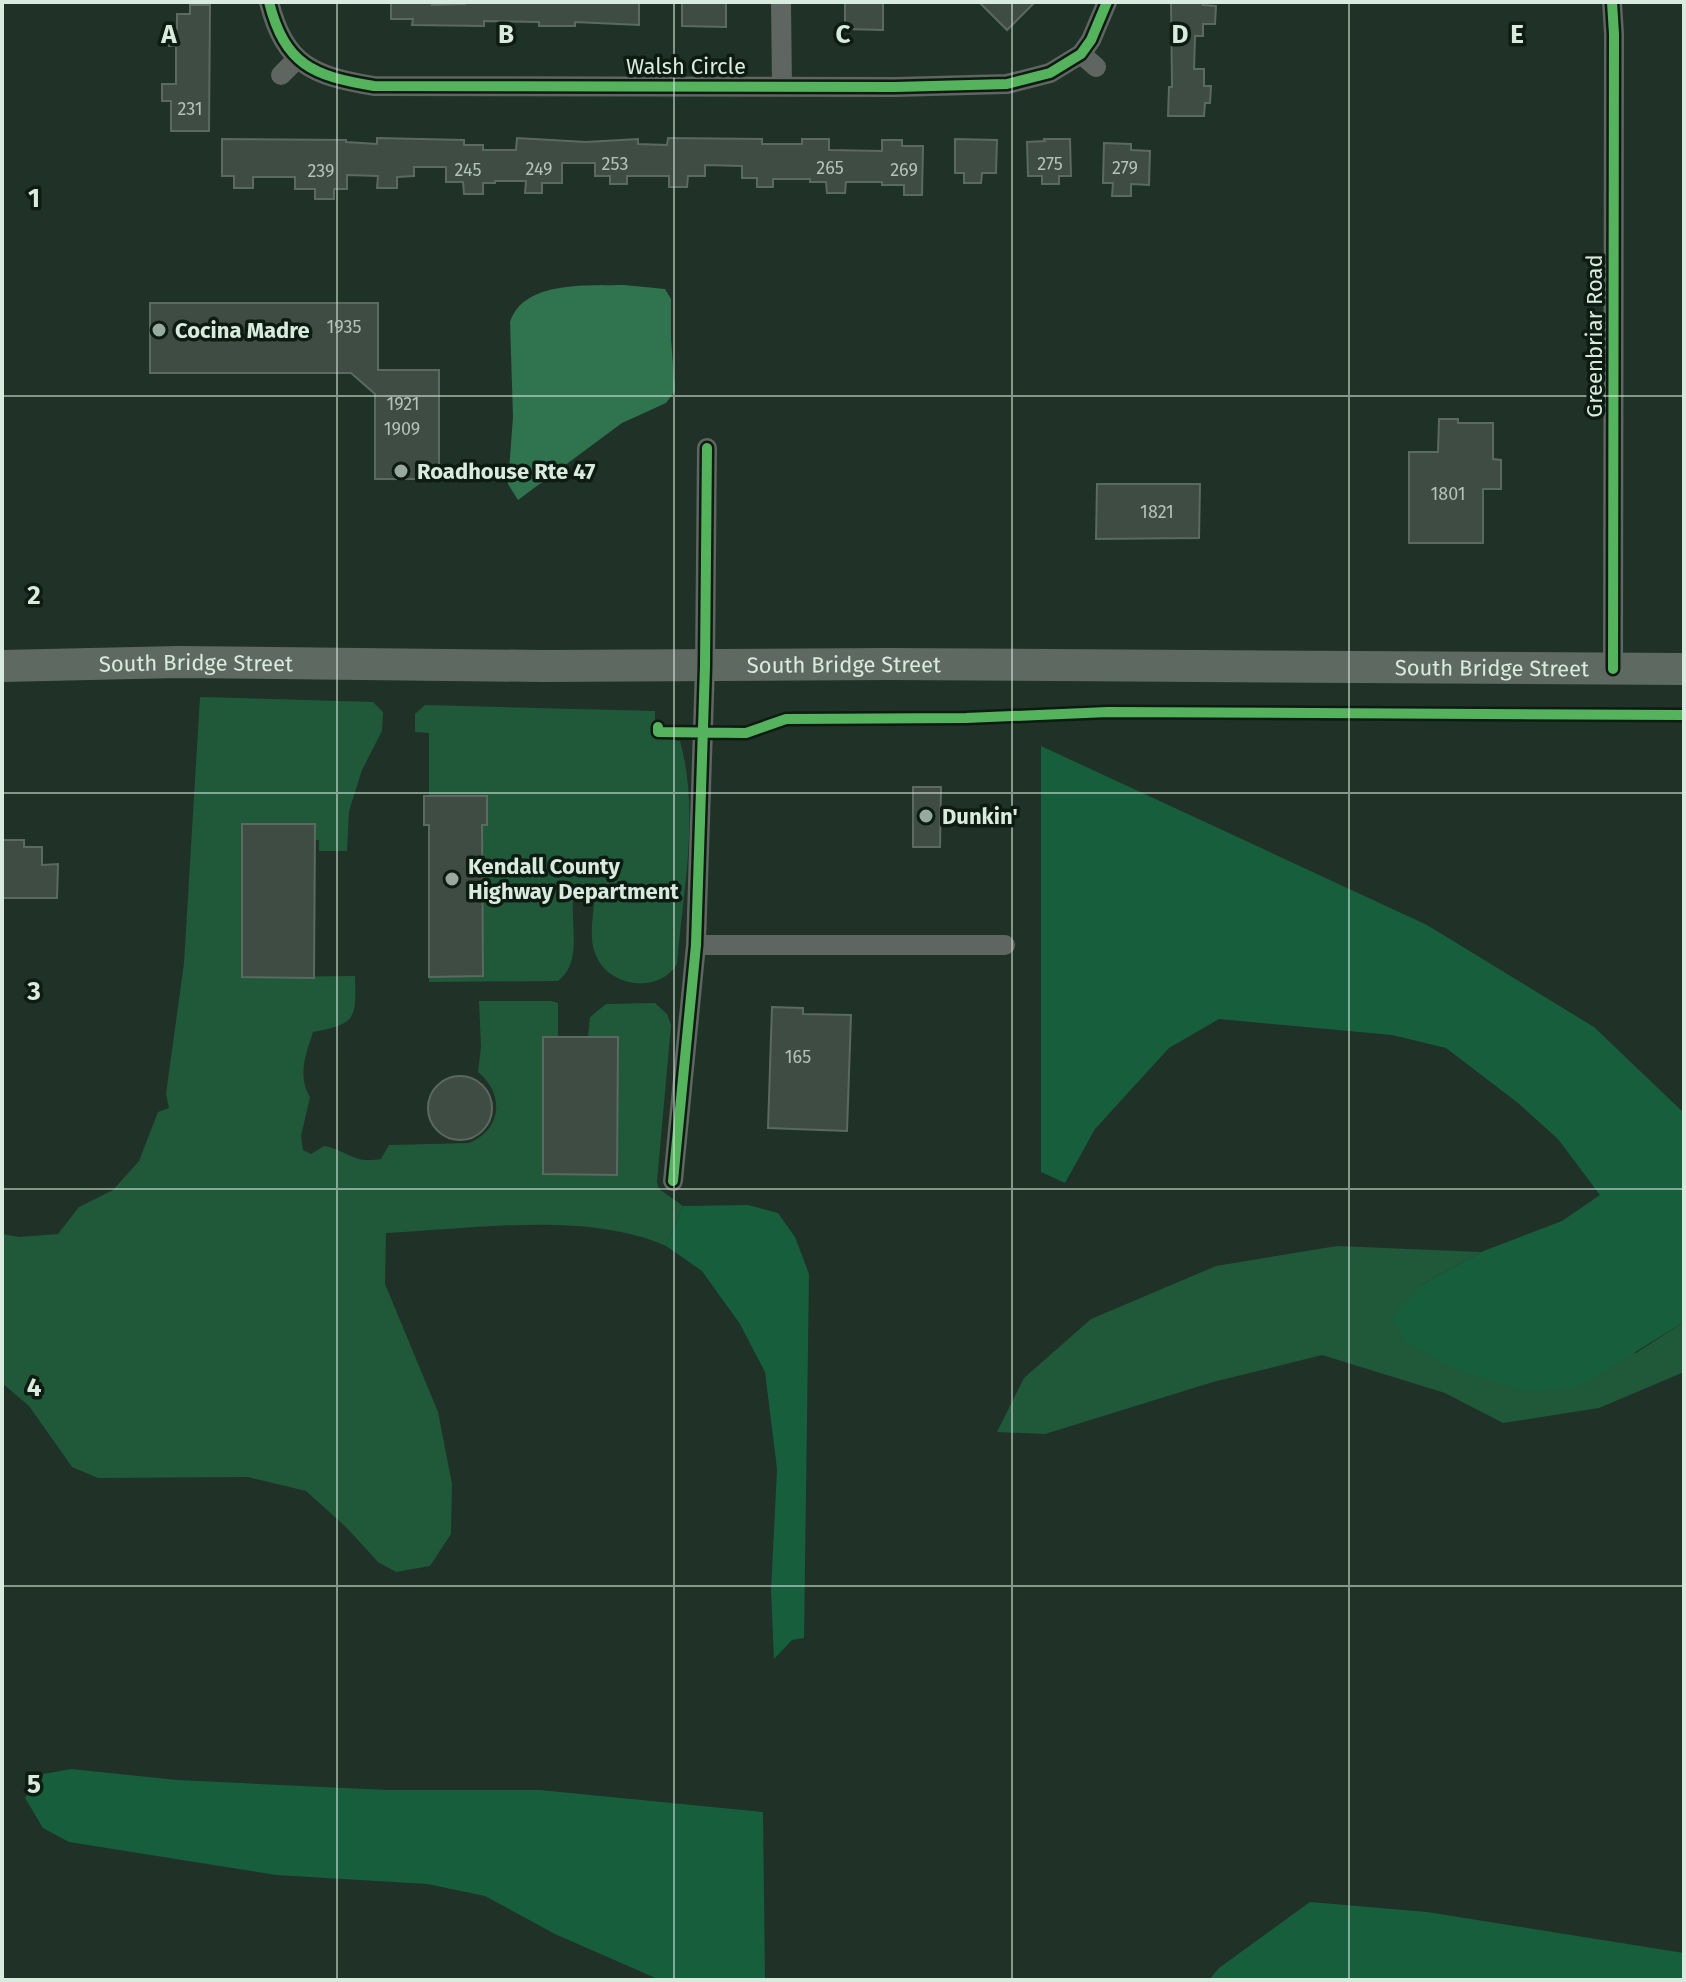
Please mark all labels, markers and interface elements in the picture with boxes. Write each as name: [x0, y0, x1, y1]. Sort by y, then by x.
text: A: [160, 19, 177, 50]
text: B: [498, 19, 514, 50]
text: C: [836, 19, 851, 50]
text: D: [1172, 19, 1189, 50]
text: E: [1510, 19, 1524, 50]
street label: Walsh Circle: [626, 53, 746, 80]
house number: 231: [177, 98, 203, 120]
house number: 253: [602, 153, 628, 175]
house number: 275: [1037, 153, 1063, 175]
house number: 265: [816, 157, 844, 179]
house number: 279: [1112, 157, 1138, 179]
house number: 249: [525, 158, 553, 180]
house number: 245: [455, 159, 481, 181]
house number: 269: [890, 159, 918, 181]
house number: 239: [307, 160, 335, 182]
text: 1: [28, 183, 40, 214]
street label: Greenbriar Road: [1581, 254, 1608, 418]
house number: 1935: [327, 316, 361, 338]
place label: Cocina Madre: [175, 317, 310, 344]
marker: Cocina Madre: [150, 321, 168, 339]
house number: 1921: [386, 393, 420, 415]
house number: 1909: [384, 418, 420, 440]
place label: Roadhouse Rte 47: [417, 458, 595, 485]
marker: Roadhouse Rte 47: [392, 462, 410, 480]
house number: 1801: [1430, 483, 1466, 505]
house number: 1821: [1140, 501, 1174, 523]
text: 2: [27, 580, 41, 611]
street label: South Bridge Street: [99, 648, 293, 677]
street label: South Bridge Street: [747, 650, 941, 678]
street label: South Bridge Street: [1395, 654, 1589, 682]
place label: Dunkin': [942, 803, 1018, 830]
marker: Dunkin': [917, 807, 935, 825]
place label: Kendall County Highway Department: [468, 853, 679, 905]
marker: Kendall County Highway Department: [443, 870, 461, 888]
text: 3: [26, 976, 41, 1007]
house number: 165: [785, 1046, 811, 1068]
text: 4: [27, 1372, 42, 1403]
text: 5: [27, 1769, 41, 1800]

